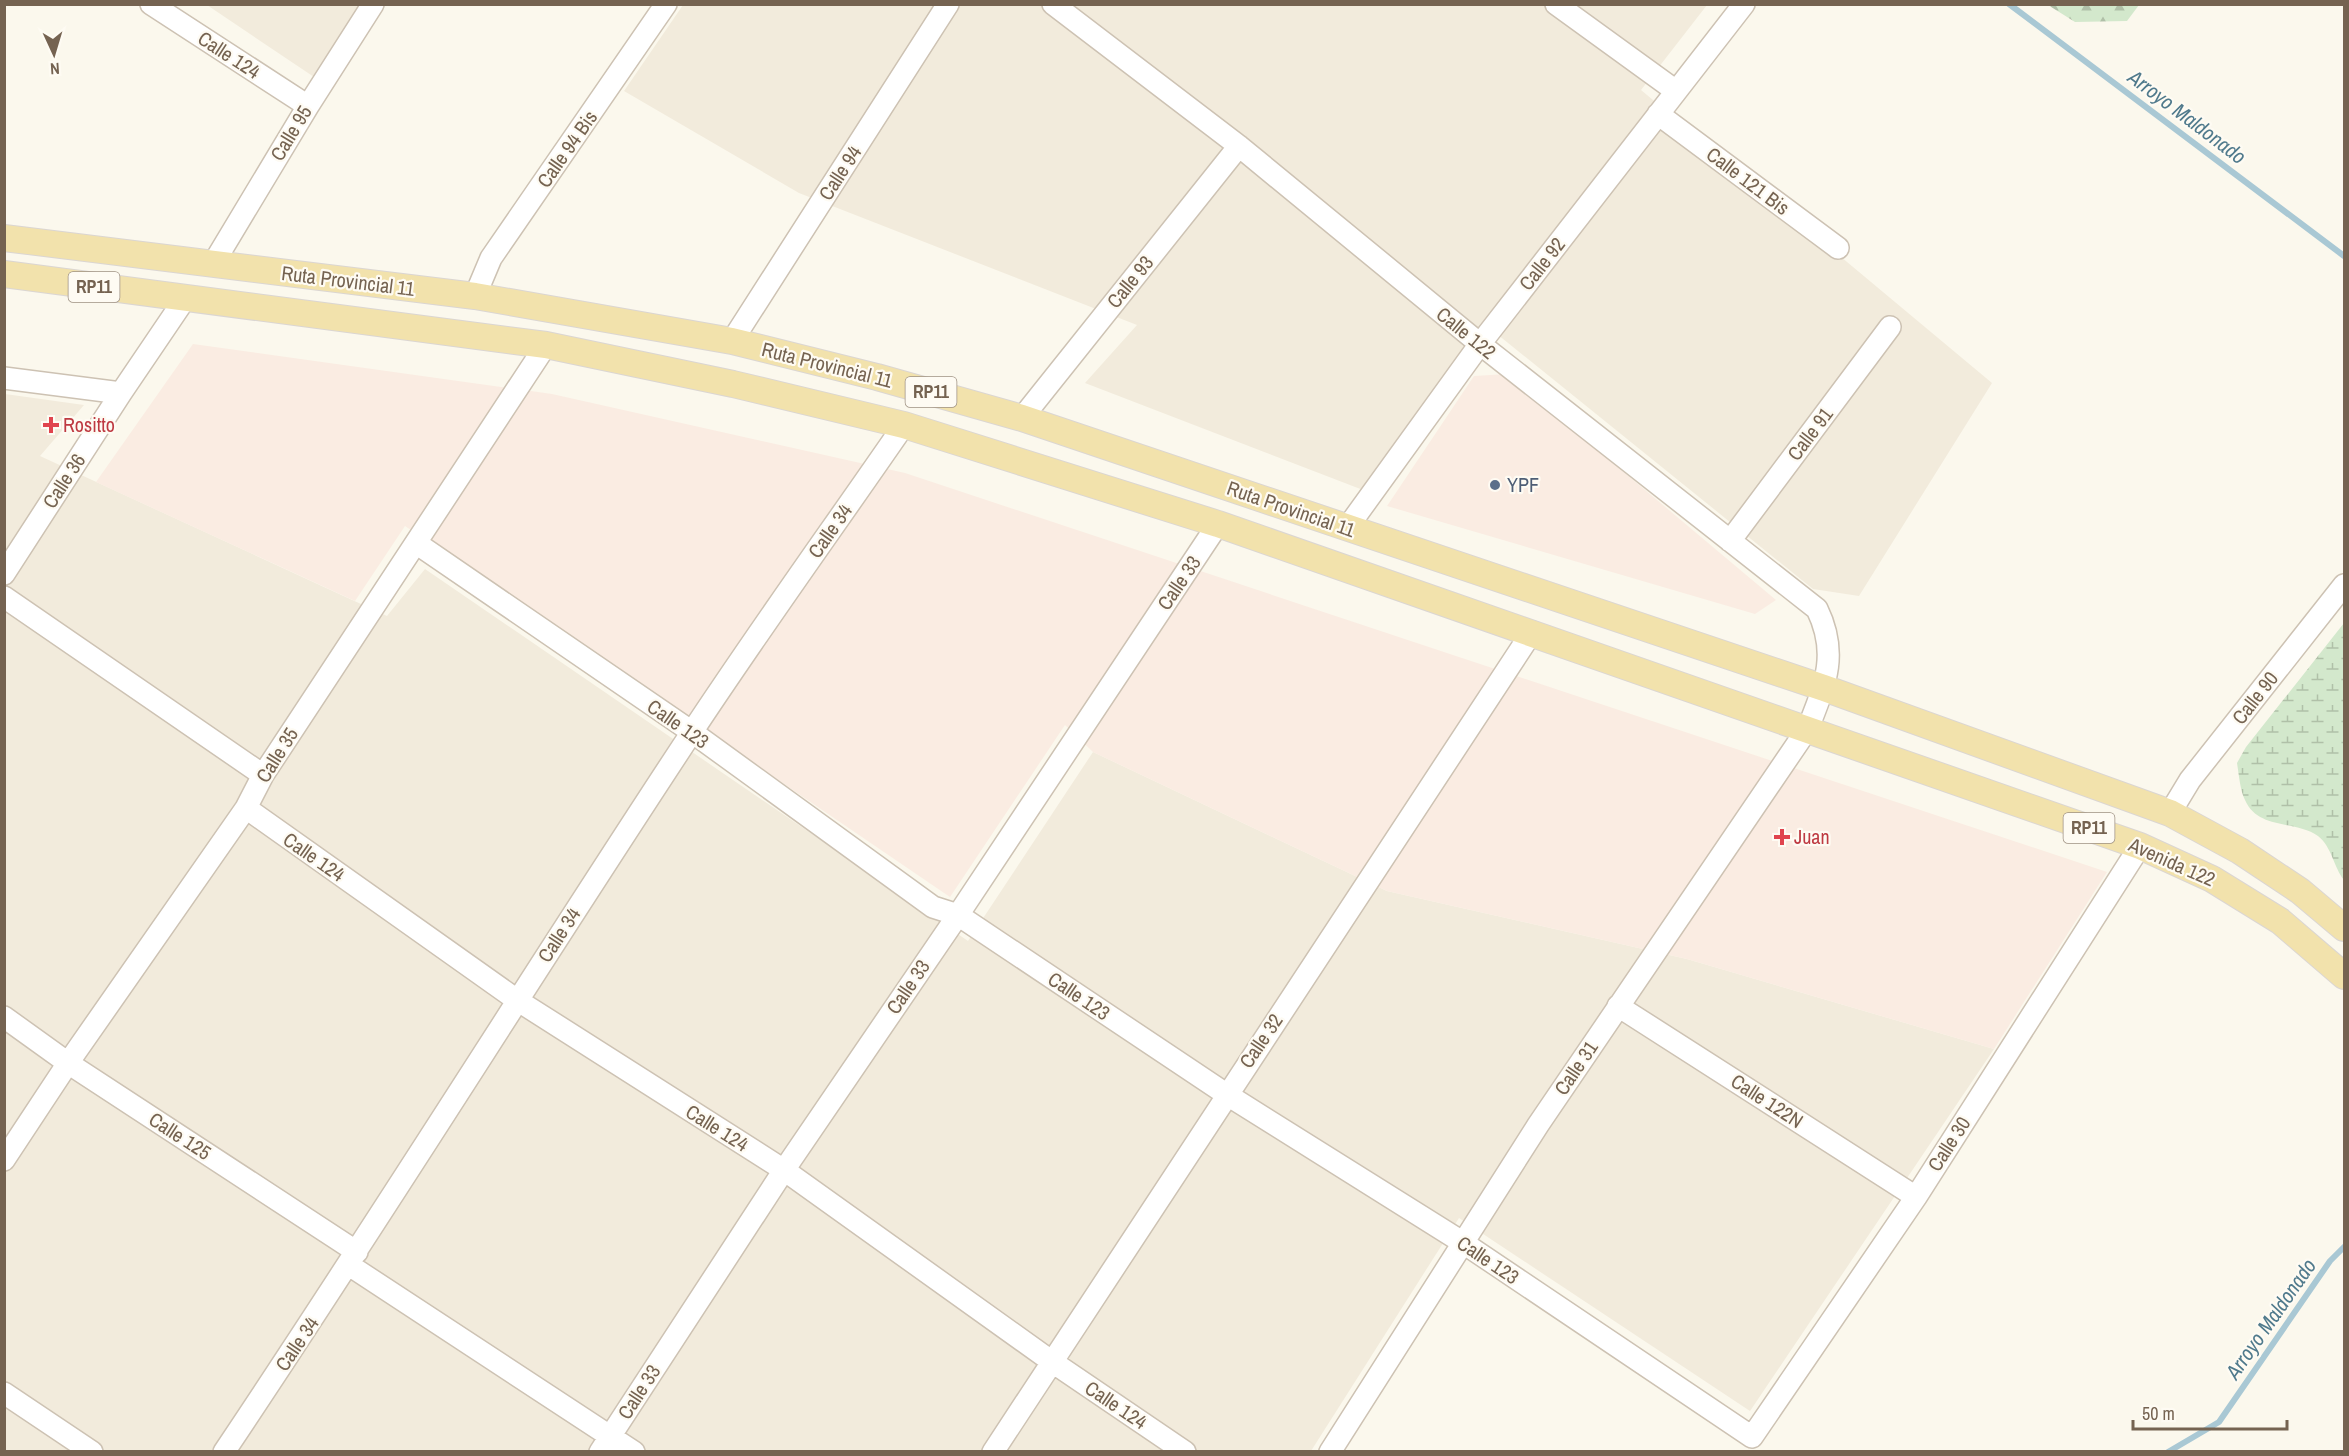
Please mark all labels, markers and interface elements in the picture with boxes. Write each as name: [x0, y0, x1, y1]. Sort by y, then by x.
north arrow: [24, 24, 84, 84]
street label: Calle 124: [193, 24, 266, 85]
text: N: [50, 58, 61, 80]
water label: Arroyo Maldonado: [2122, 62, 2252, 171]
street label: Calle 95: [264, 100, 318, 165]
street label: Calle 94 Bis: [530, 105, 603, 193]
street label: Calle 94: [812, 140, 867, 205]
street label: Calle 121 Bis: [1701, 140, 1795, 221]
street label: Calle 92: [1512, 232, 1571, 296]
street label: Calle 93: [1100, 250, 1159, 314]
street label: Ruta Provincial 11: [280, 259, 416, 302]
road number: RP11: [68, 272, 119, 302]
street label: Calle 122: [1431, 300, 1502, 365]
street label: Ruta Provincial 11: [759, 335, 895, 394]
road number: RP11: [906, 377, 956, 407]
street label: Calle 91: [1781, 402, 1838, 466]
place label: Rositto: [63, 411, 115, 438]
marker: Rositto: [44, 418, 58, 432]
street label: Calle 36: [36, 448, 91, 513]
place label: YPF: [1507, 471, 1539, 498]
street label: Ruta Provincial 11: [1224, 474, 1359, 543]
marker: YPF: [1488, 478, 1502, 492]
street label: Calle 34: [801, 498, 858, 563]
street label: Calle 33: [1151, 550, 1207, 615]
street label: Calle 90: [2225, 666, 2284, 730]
street label: Calle 123: [642, 693, 714, 755]
street label: Calle 35: [249, 722, 304, 787]
road number: RP11: [2064, 813, 2114, 843]
place label: Juan: [1794, 823, 1830, 850]
street label: Calle 124: [278, 826, 350, 888]
marker: Juan: [1775, 830, 1789, 844]
street label: Avenida 122: [2124, 830, 2220, 893]
street label: Calle 34: [531, 902, 586, 967]
street label: Calle 33: [880, 954, 936, 1019]
street label: Calle 123: [1043, 965, 1116, 1026]
street label: Calle 32: [1233, 1008, 1289, 1073]
street label: Calle 31: [1548, 1035, 1604, 1100]
street label: Calle 122N: [1726, 1067, 1809, 1134]
street label: Calle 124: [681, 1098, 754, 1157]
street label: Calle 125: [144, 1105, 217, 1166]
street label: Calle 30: [1921, 1111, 1976, 1176]
street label: Calle 123: [1452, 1229, 1525, 1290]
water label: Arroyo Maldonado: [2218, 1253, 2323, 1385]
street label: Calle 34: [269, 1311, 325, 1376]
street label: Calle 33: [611, 1359, 666, 1424]
street label: Calle 124: [1080, 1374, 1153, 1435]
scale bar: [2133, 1393, 2288, 1431]
text: 50 m: [2142, 1401, 2175, 1426]

